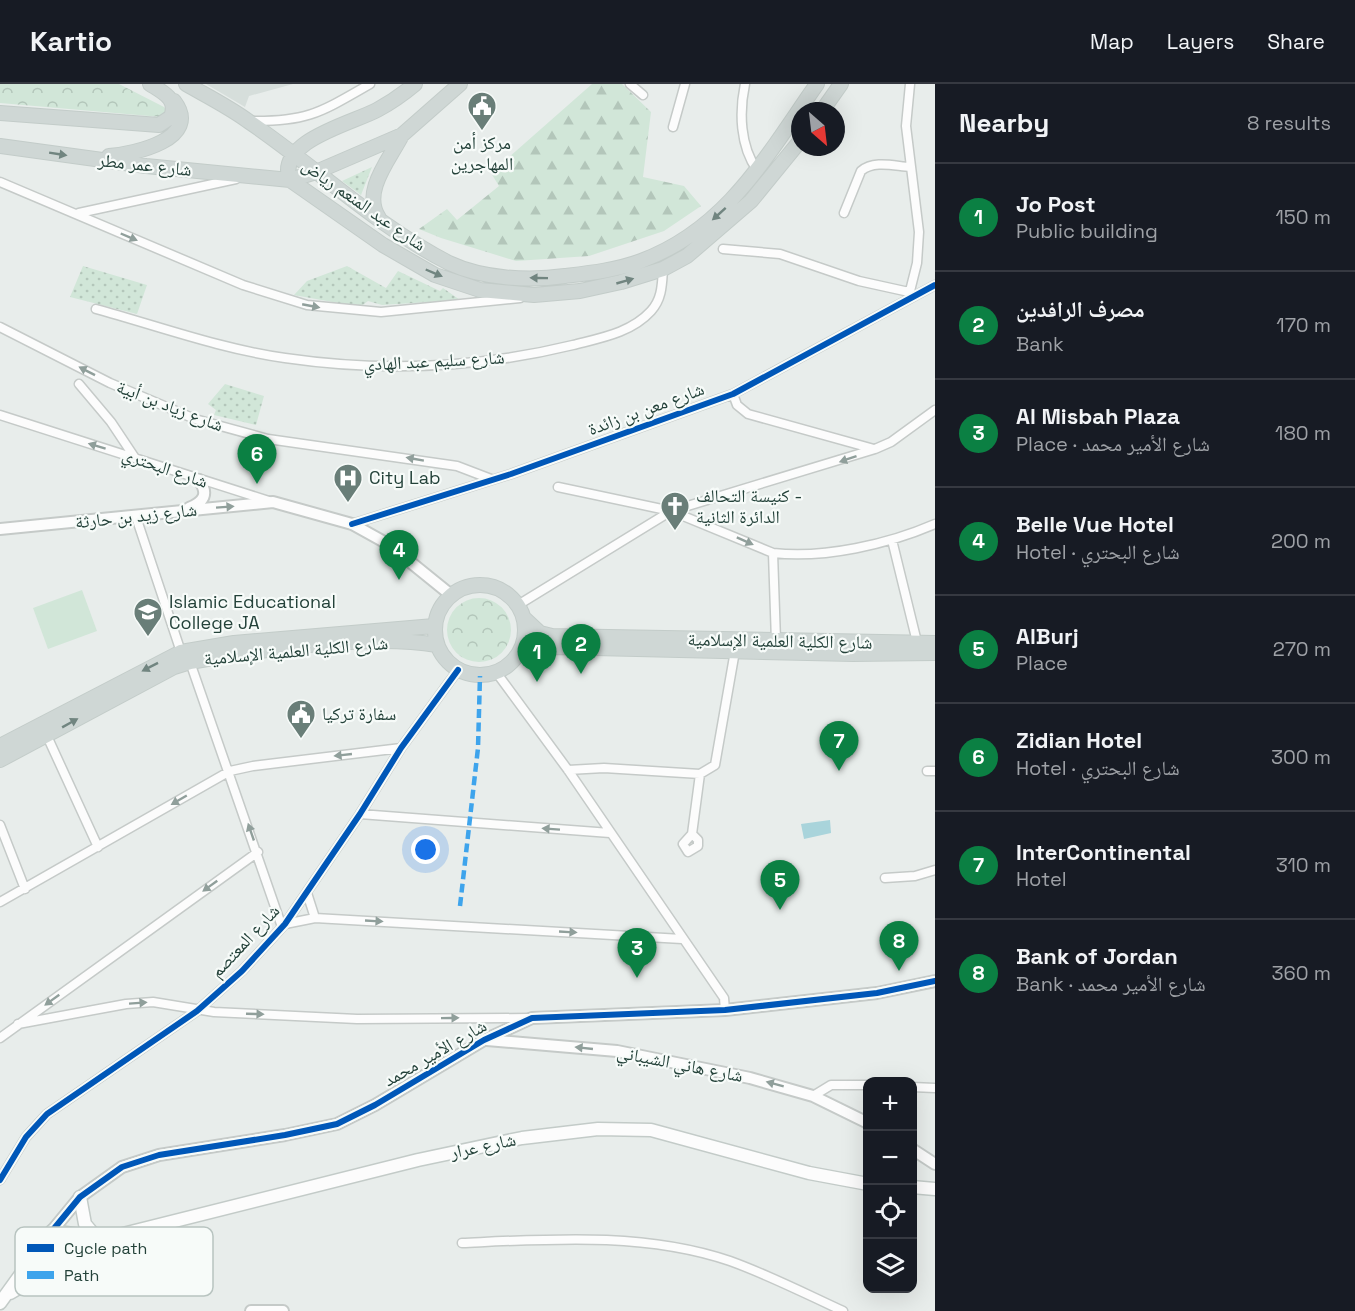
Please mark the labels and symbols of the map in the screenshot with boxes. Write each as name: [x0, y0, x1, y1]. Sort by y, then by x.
public building icon: مركز أمن المهاجرين: [466, 90, 498, 132]
north arrow: [791, 102, 845, 156]
place label: مركز أمن المهاجرين: [451, 131, 513, 175]
street label: شارع عمر مطر: [96, 148, 193, 181]
one-way arrow: [48, 150, 67, 159]
street label: شارع عبد المنعم رياض: [297, 153, 431, 257]
one-way arrow: [712, 207, 727, 220]
one-way arrow: [121, 232, 139, 242]
one-way arrow: [426, 269, 443, 278]
one-way arrow: [530, 273, 549, 283]
one-way arrow: [616, 276, 634, 285]
one-way arrow: [302, 301, 321, 311]
street label: شارع سليم عبد الهادي: [363, 345, 505, 379]
one-way arrow: [79, 366, 96, 376]
street label: شارع زياد بن أبية: [114, 375, 227, 436]
street label: شارع معن بن زائدة: [585, 377, 707, 440]
pin: 6: [238, 434, 276, 484]
one-way arrow: [88, 441, 106, 450]
street label: شارع البحتري: [118, 442, 211, 496]
one-way arrow: [405, 454, 424, 463]
one-way arrow: [839, 454, 857, 464]
hospital icon: City Lab: [332, 462, 364, 504]
place label: City Lab: [369, 466, 441, 489]
place label: كنيسة التحالف - الدائرة الثانية: [696, 484, 802, 528]
church icon: كنيسة التحالف - الدائرة الثانية: [659, 490, 691, 532]
street label: شارع زيد بن حارثة: [74, 498, 198, 533]
one-way arrow: [216, 502, 235, 512]
pin: 4: [380, 530, 418, 580]
one-way arrow: [736, 537, 753, 546]
place label: Islamic Educational College JA: [169, 590, 336, 634]
school or university icon: Islamic Educational College JA: [132, 596, 164, 638]
pin: 2: [562, 624, 600, 674]
street label: شارع الكلية العلمية الإسلامية: [687, 627, 873, 654]
street label: شارع الكلية العلمية الإسلامية: [203, 631, 389, 670]
pin: 1: [518, 632, 556, 682]
one-way arrow: [141, 662, 158, 672]
public building icon: سفارة تركيا: [285, 698, 317, 740]
place label: سفارة تركيا: [322, 702, 396, 725]
one-way arrow: [62, 719, 79, 729]
pin: 7: [820, 722, 858, 771]
one-way arrow: [334, 750, 353, 760]
one-way arrow: [170, 795, 187, 805]
one-way arrow: [245, 823, 255, 841]
one-way arrow: [542, 825, 561, 834]
your location: [411, 835, 440, 864]
pin: 5: [760, 860, 800, 910]
one-way arrow: [203, 880, 219, 892]
street label: شارع المعتصم: [205, 899, 285, 983]
one-way arrow: [364, 917, 383, 926]
pin: 8: [880, 922, 918, 971]
one-way arrow: [559, 927, 578, 936]
pin: 3: [618, 928, 656, 978]
one-way arrow: [44, 994, 60, 1006]
one-way arrow: [128, 998, 147, 1008]
one-way arrow: [246, 1009, 265, 1018]
one-way arrow: [440, 1013, 459, 1023]
street label: شارع الأمير محمد: [379, 1014, 490, 1091]
street label: شارع هاني الشيباني: [614, 1040, 745, 1091]
one-way arrow: [574, 1043, 593, 1053]
one-way arrow: [766, 1079, 784, 1089]
street label: شارع عرار: [447, 1127, 518, 1164]
legend: [15, 1227, 213, 1296]
text: Cycle path: [64, 1238, 147, 1259]
text: Path: [64, 1265, 99, 1286]

